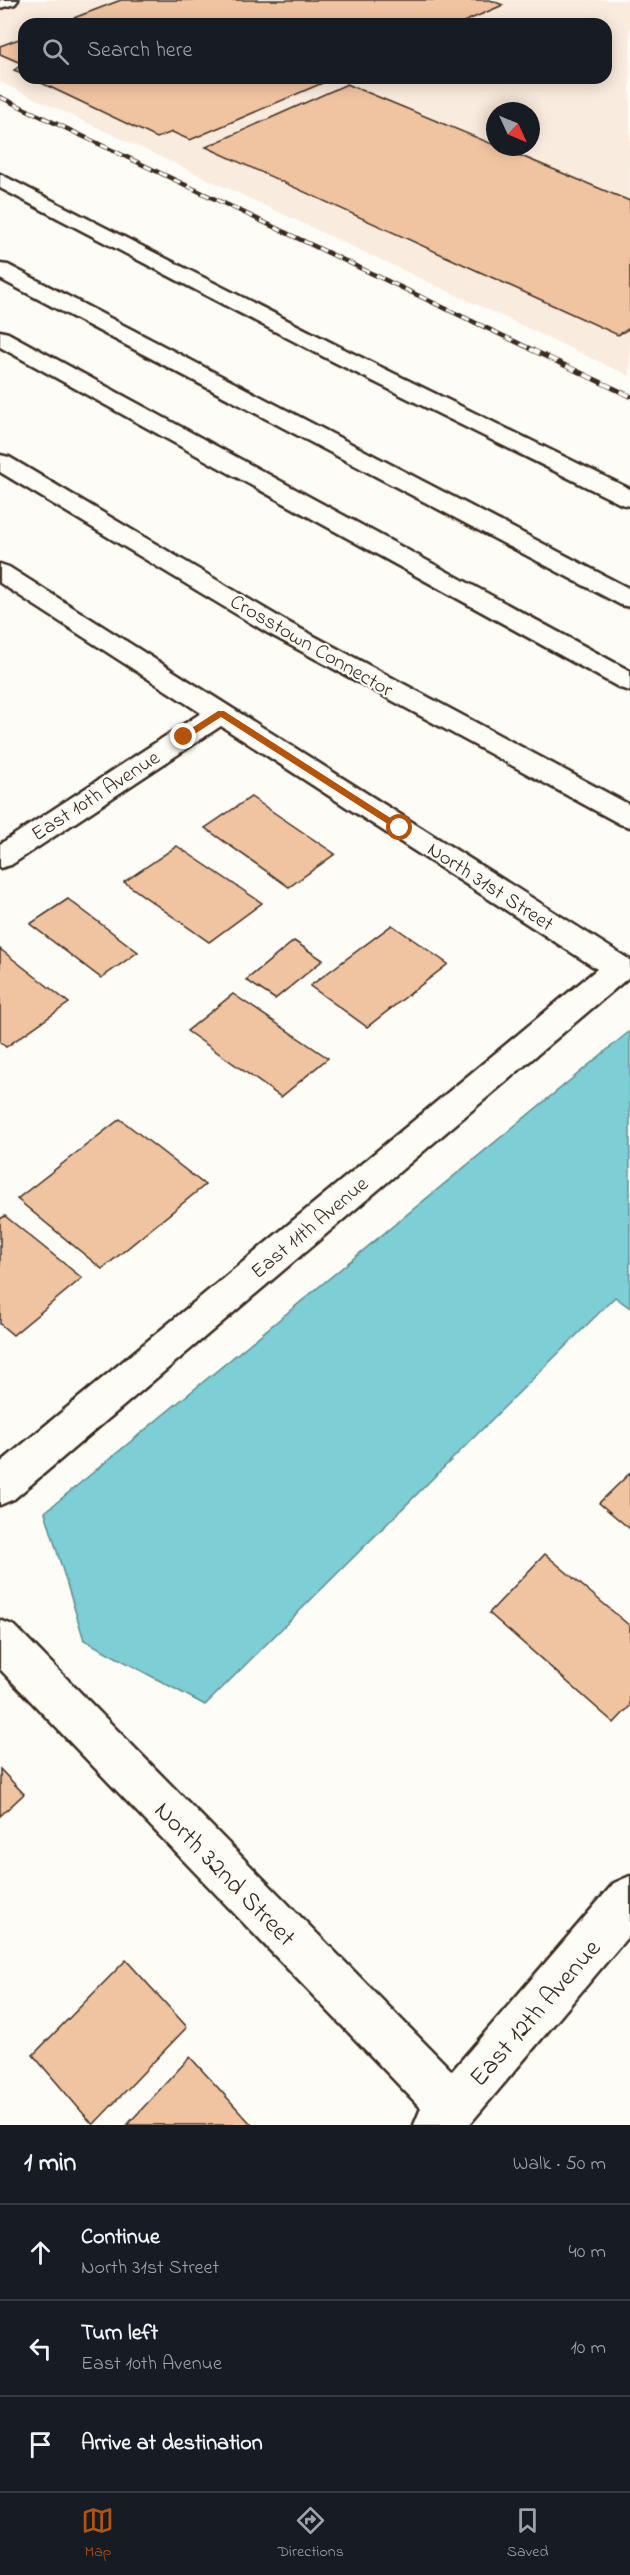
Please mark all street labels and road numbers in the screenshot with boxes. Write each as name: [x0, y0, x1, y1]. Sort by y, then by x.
street label: Crosstown Connector: [224, 588, 399, 706]
street label: East 10th Avenue: [26, 744, 167, 850]
street label: North 31st Street: [421, 836, 559, 940]
street label: East 11th Avenue: [245, 1170, 376, 1287]
street label: North 32nd Street: [144, 1794, 304, 1957]
street label: East 12th Avenue: [461, 1932, 611, 2096]

